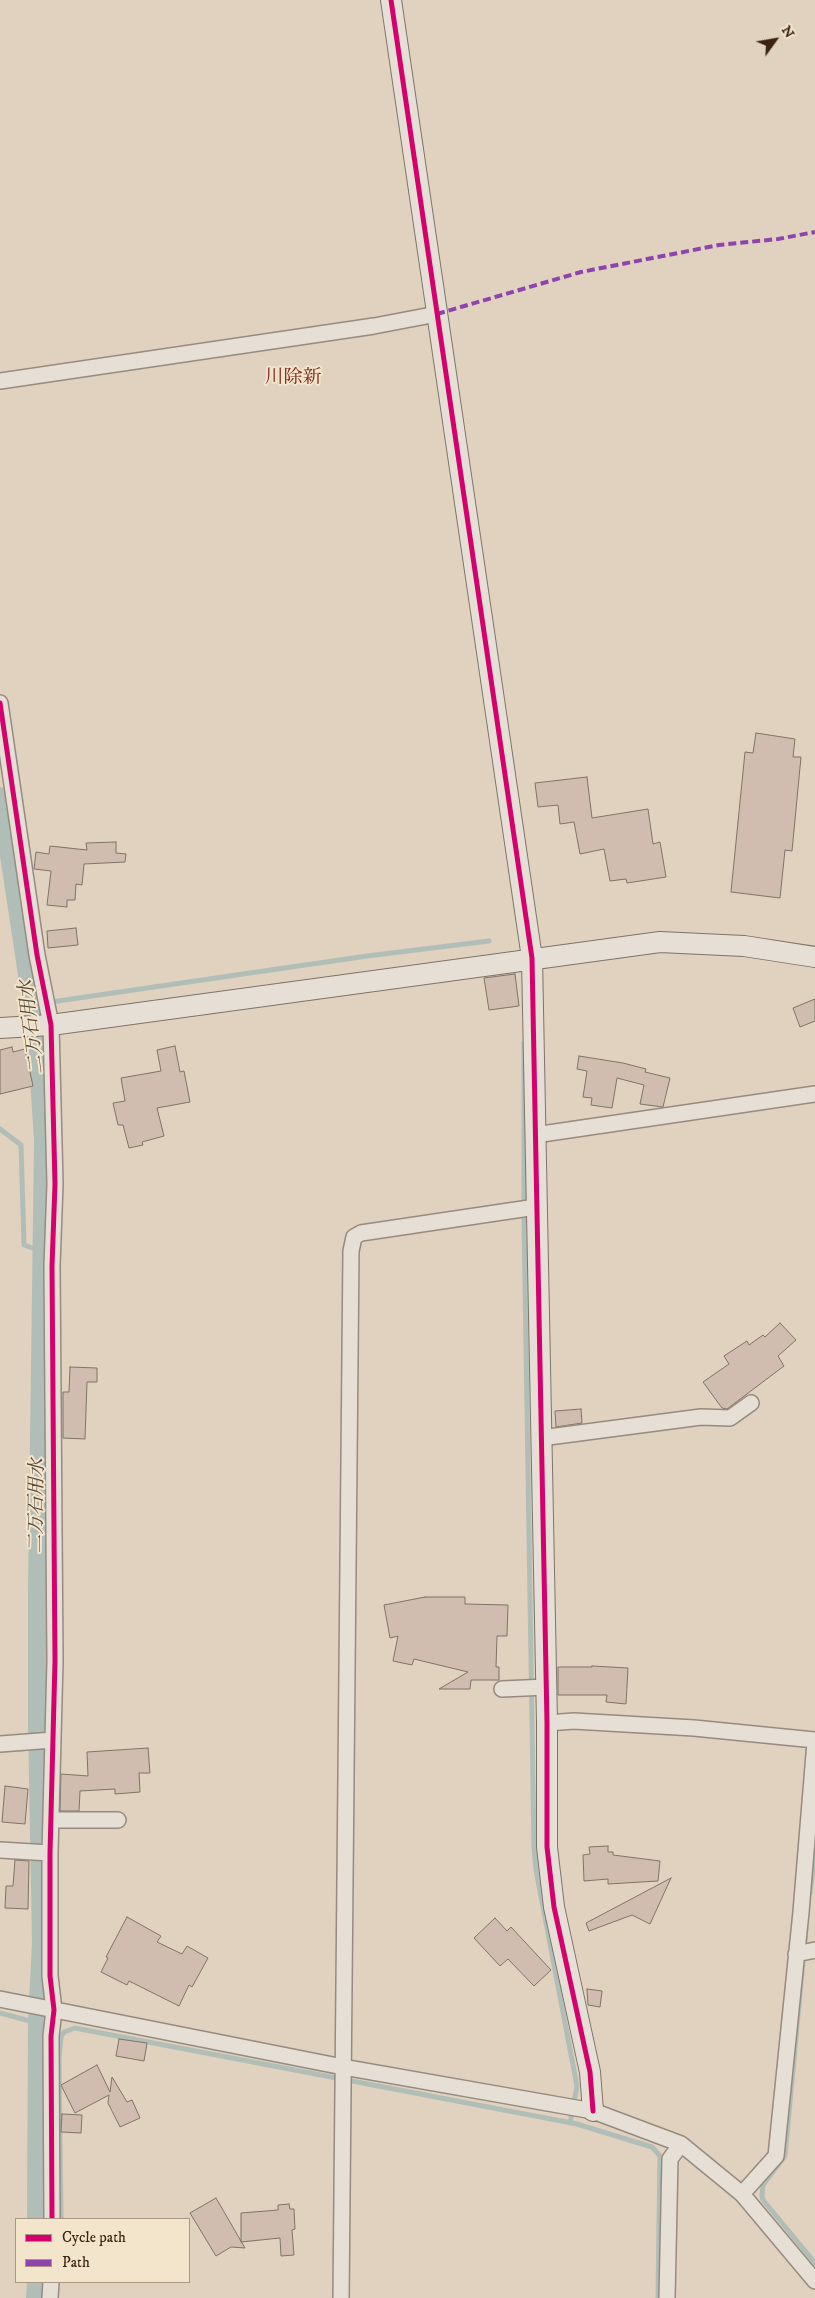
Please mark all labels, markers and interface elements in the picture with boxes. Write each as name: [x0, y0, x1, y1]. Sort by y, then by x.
north arrow: [750, 15, 800, 65]
text: N: [777, 22, 798, 42]
district label: 川除新: [265, 368, 321, 390]
water label: 二万石用水: [16, 978, 50, 1076]
water label: 二万石用水: [26, 1458, 50, 1554]
legend: [15, 2218, 190, 2283]
text: Cycle path: [62, 2228, 126, 2247]
text: Path: [62, 2253, 90, 2272]

